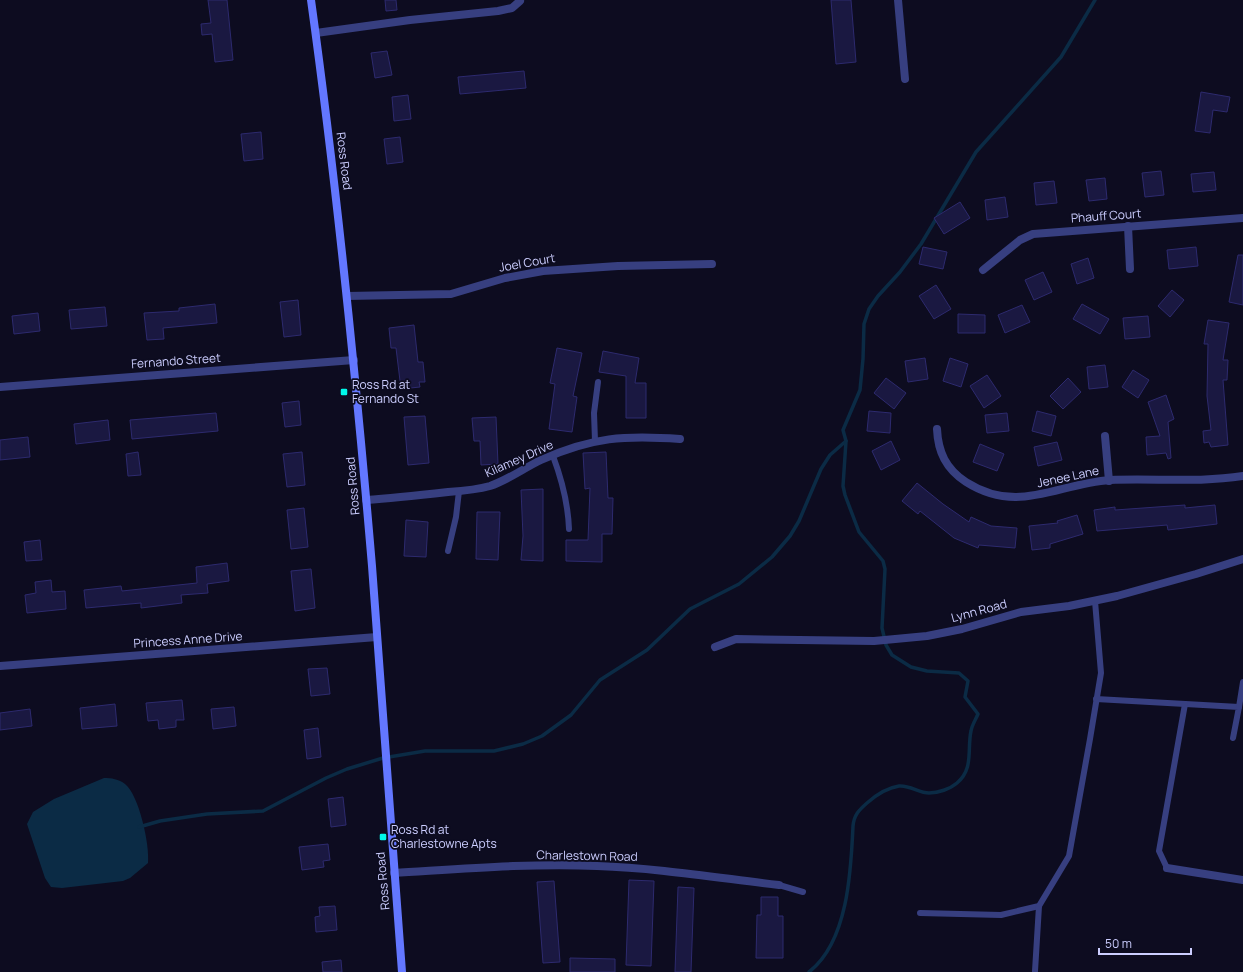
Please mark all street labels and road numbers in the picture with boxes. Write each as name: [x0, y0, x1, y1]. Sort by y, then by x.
street label: Ross Road: [333, 131, 356, 191]
street label: Phauff Court: [1070, 205, 1142, 226]
street label: Joel Court: [497, 249, 557, 276]
street label: Fernando Street: [131, 349, 222, 372]
street label: Kilamey Drive: [482, 436, 556, 481]
street label: Ross Road: [342, 456, 363, 516]
street label: Jenee Lane: [1035, 462, 1100, 491]
street label: Lynn Road: [949, 595, 1009, 626]
street label: Princess Anne Drive: [133, 627, 243, 652]
street label: Charlestown Road: [536, 846, 638, 865]
street label: Ross Road: [372, 851, 393, 911]

